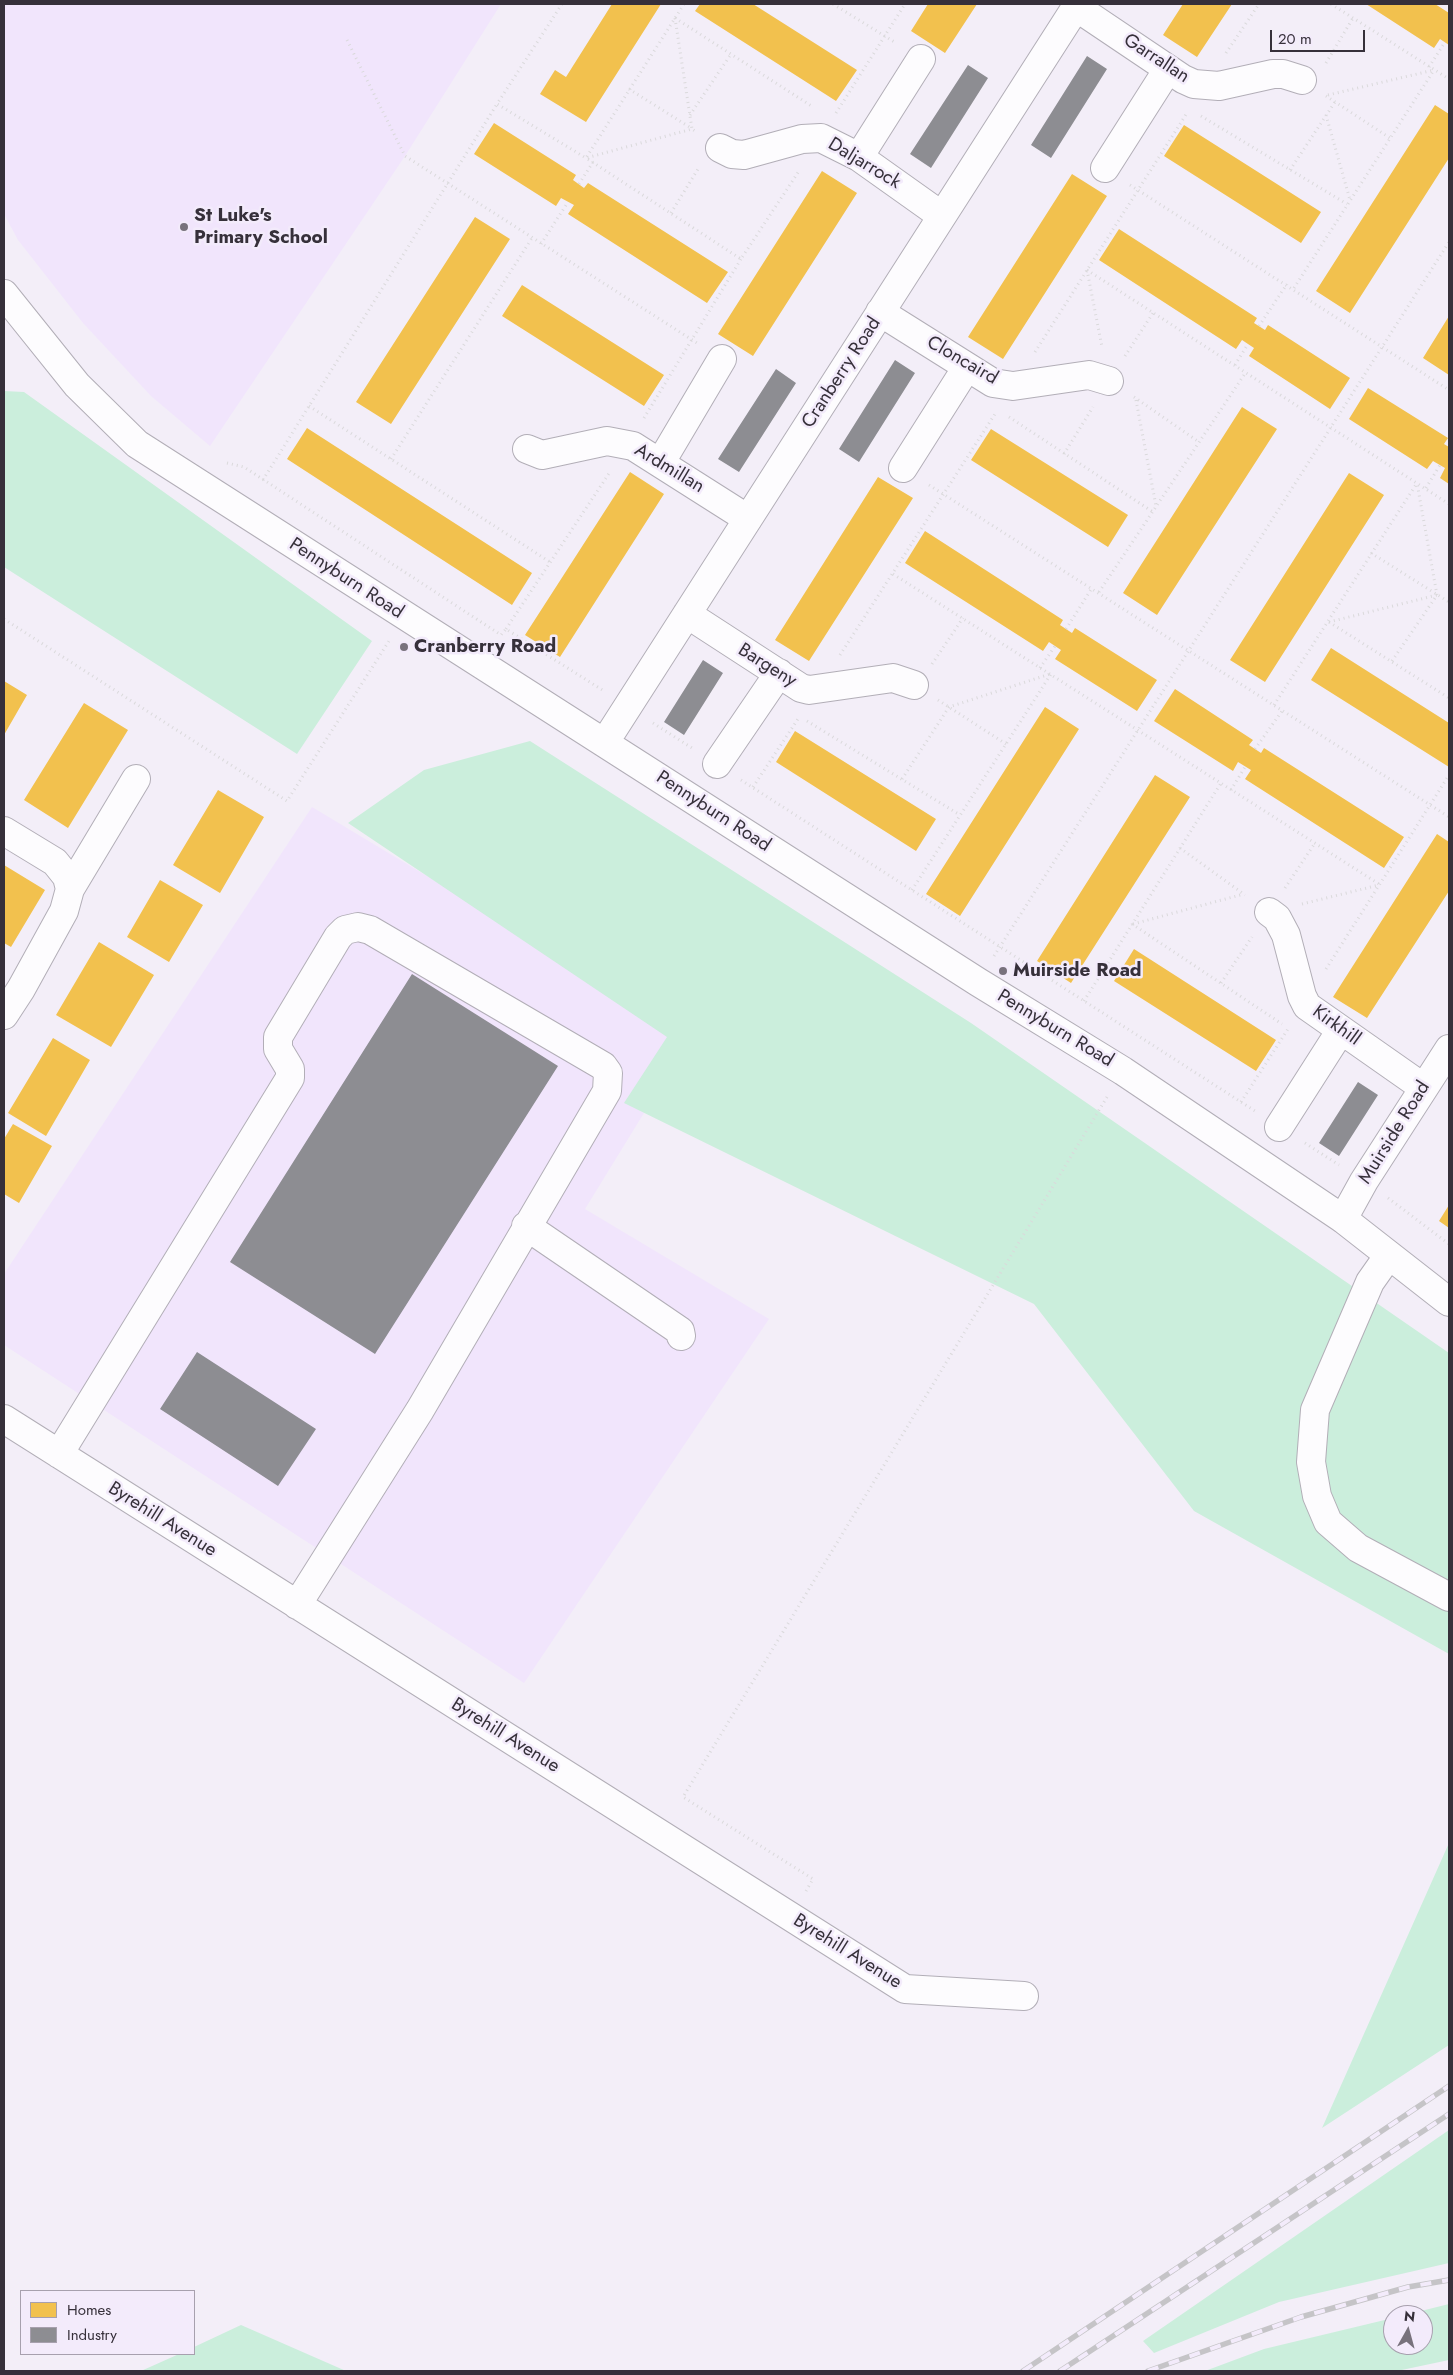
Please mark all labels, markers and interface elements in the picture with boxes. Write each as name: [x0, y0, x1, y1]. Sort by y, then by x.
scale bar: [1273, 20, 1368, 52]
text: 20 m: [1278, 28, 1312, 50]
street label: Garrallan: [1119, 29, 1193, 89]
street label: Daljarrock: [823, 133, 905, 195]
place label: St Luke's Primary School: [194, 205, 328, 249]
marker: St Luke's Primary School: [178, 221, 190, 233]
street label: Cranberry Road: [798, 313, 886, 433]
street label: Cloncaird: [922, 332, 1002, 390]
street label: Ardmillan: [630, 439, 708, 499]
street label: Pennyburn Road: [285, 534, 407, 624]
place label: Cranberry Road: [414, 636, 556, 658]
street label: Bargeny: [733, 639, 801, 693]
marker: Cranberry Road: [398, 641, 410, 653]
street label: Pennyburn Road: [652, 767, 774, 857]
place label: Muirside Road: [1013, 960, 1142, 982]
marker: Muirside Road: [997, 965, 1009, 977]
street label: Pennyburn Road: [993, 985, 1117, 1073]
street label: Kirkhill: [1307, 1001, 1365, 1051]
street label: Muirside Road: [1354, 1077, 1436, 1189]
street label: Byrehill Avenue: [104, 1478, 220, 1562]
street label: Byrehill Avenue: [447, 1694, 563, 1778]
street label: Byrehill Avenue: [789, 1910, 905, 1994]
legend: [20, 2290, 195, 2355]
text: Homes: [67, 2299, 111, 2321]
north arrow: [1383, 2305, 1433, 2355]
text: N: [1403, 2306, 1416, 2327]
text: Industry: [67, 2324, 117, 2346]

